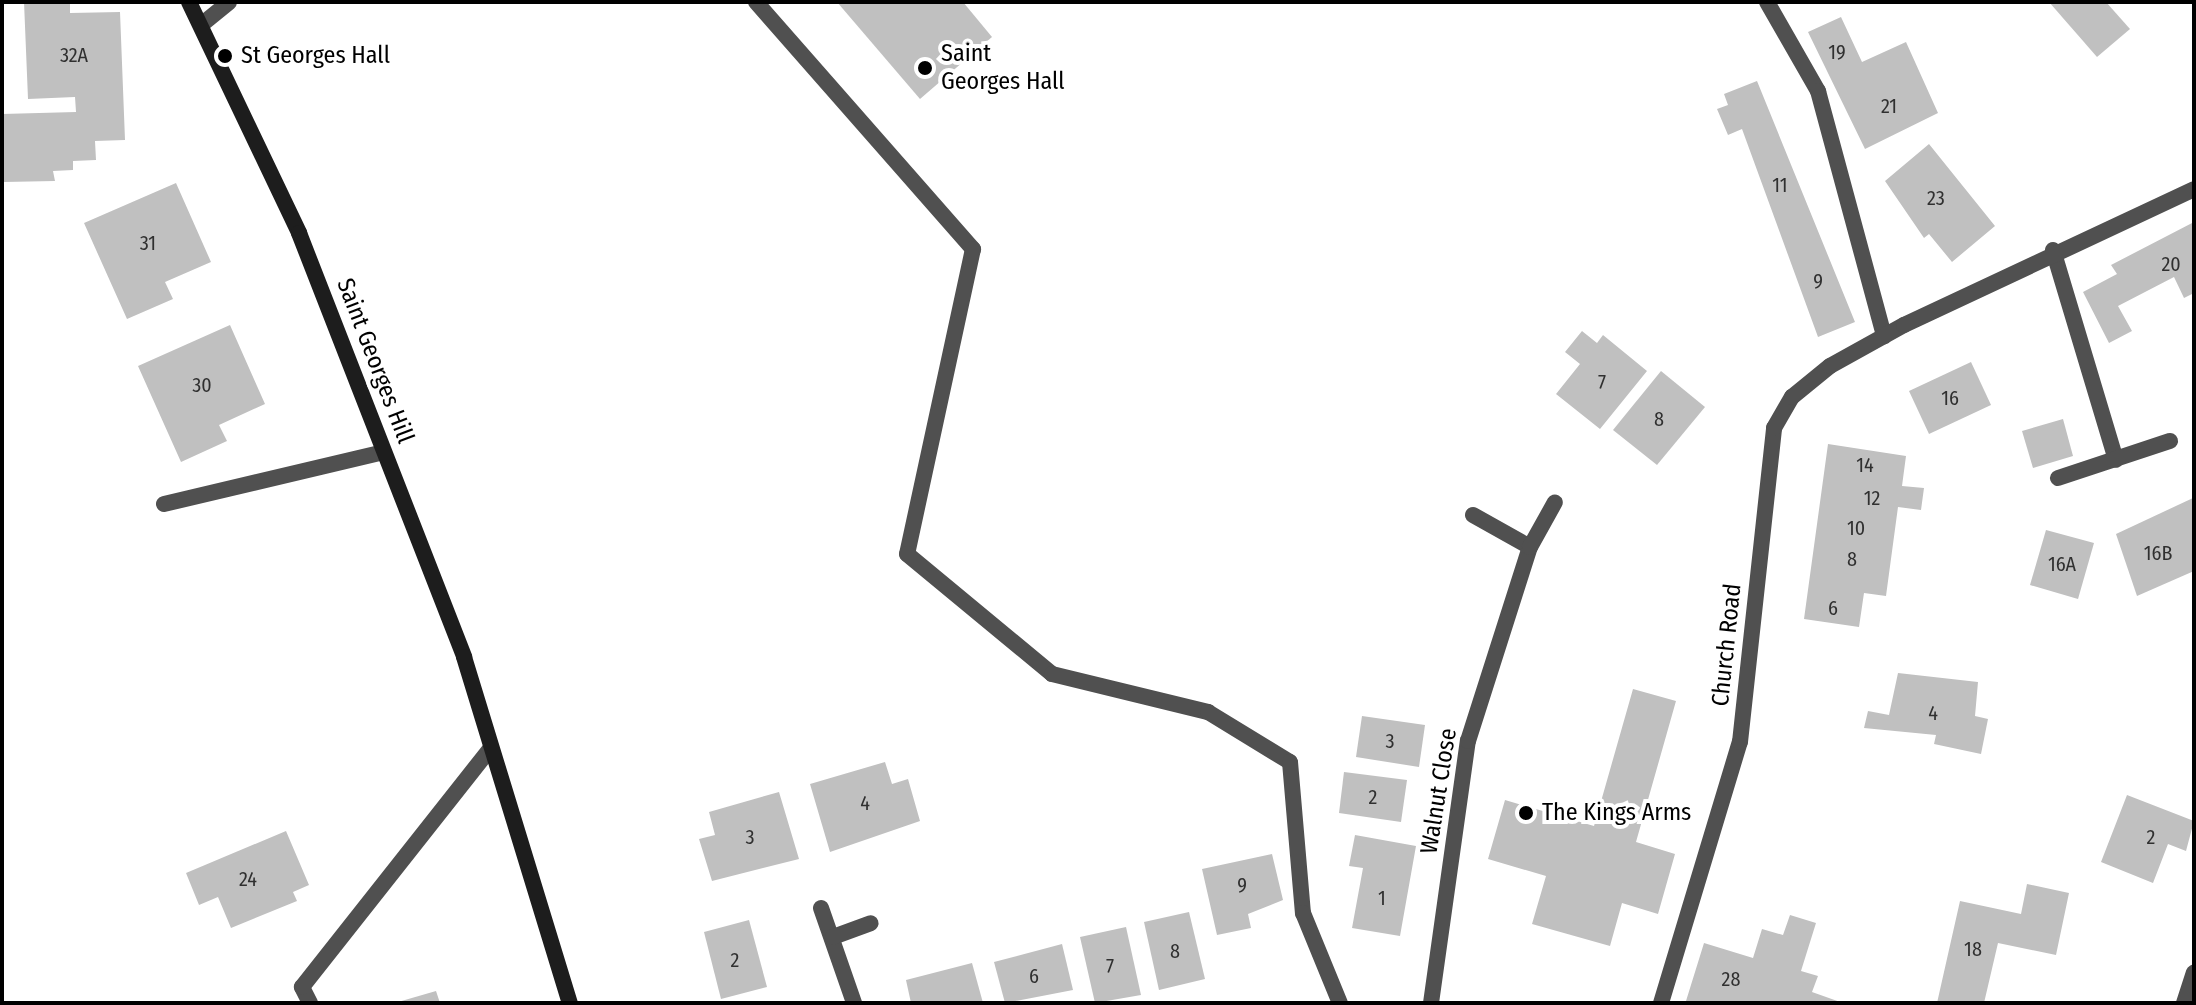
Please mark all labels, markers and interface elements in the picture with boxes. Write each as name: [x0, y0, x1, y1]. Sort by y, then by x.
place label: Saint Georges Hall: [941, 40, 1065, 96]
house number: 19: [1828, 40, 1846, 64]
place label: St Georges Hall: [241, 42, 390, 70]
house number: 32A: [60, 43, 88, 67]
marker: St Georges Hall: [216, 47, 234, 65]
marker: Saint Georges Hall: [916, 59, 934, 77]
house number: 21: [1881, 94, 1897, 118]
house number: 11: [1772, 173, 1788, 197]
house number: 23: [1927, 186, 1945, 210]
house number: 31: [140, 231, 156, 255]
house number: 20: [2161, 252, 2181, 276]
house number: 9: [1813, 269, 1823, 293]
street label: Saint Georges Hill: [330, 275, 420, 447]
house number: 7: [1598, 370, 1606, 394]
house number: 30: [192, 373, 212, 397]
house number: 16: [1941, 386, 1959, 410]
house number: 8: [1654, 407, 1664, 431]
house number: 14: [1856, 453, 1874, 477]
house number: 12: [1864, 486, 1880, 510]
house number: 10: [1847, 516, 1865, 540]
house number: 16B: [2144, 541, 2172, 565]
house number: 8: [1847, 547, 1857, 571]
house number: 16A: [2048, 552, 2076, 576]
street label: Church Road: [1706, 582, 1748, 708]
house number: 6: [1828, 596, 1838, 620]
house number: 4: [1928, 701, 1938, 725]
street label: Walnut Close: [1415, 726, 1463, 856]
house number: 3: [1385, 729, 1395, 753]
house number: 2: [1369, 785, 1377, 809]
house number: 4: [860, 791, 870, 815]
place label: The Kings Arms: [1542, 799, 1691, 827]
marker: The Kings Arms: [1517, 804, 1535, 822]
house number: 3: [745, 825, 755, 849]
house number: 2: [2147, 825, 2155, 849]
house number: 24: [239, 867, 257, 891]
house number: 9: [1237, 873, 1247, 897]
house number: 1: [1378, 886, 1386, 910]
house number: 18: [1964, 937, 1982, 961]
house number: 8: [1170, 939, 1180, 963]
house number: 2: [731, 948, 739, 972]
house number: 7: [1106, 954, 1114, 978]
house number: 6: [1029, 964, 1039, 988]
house number: 28: [1722, 967, 1740, 991]

